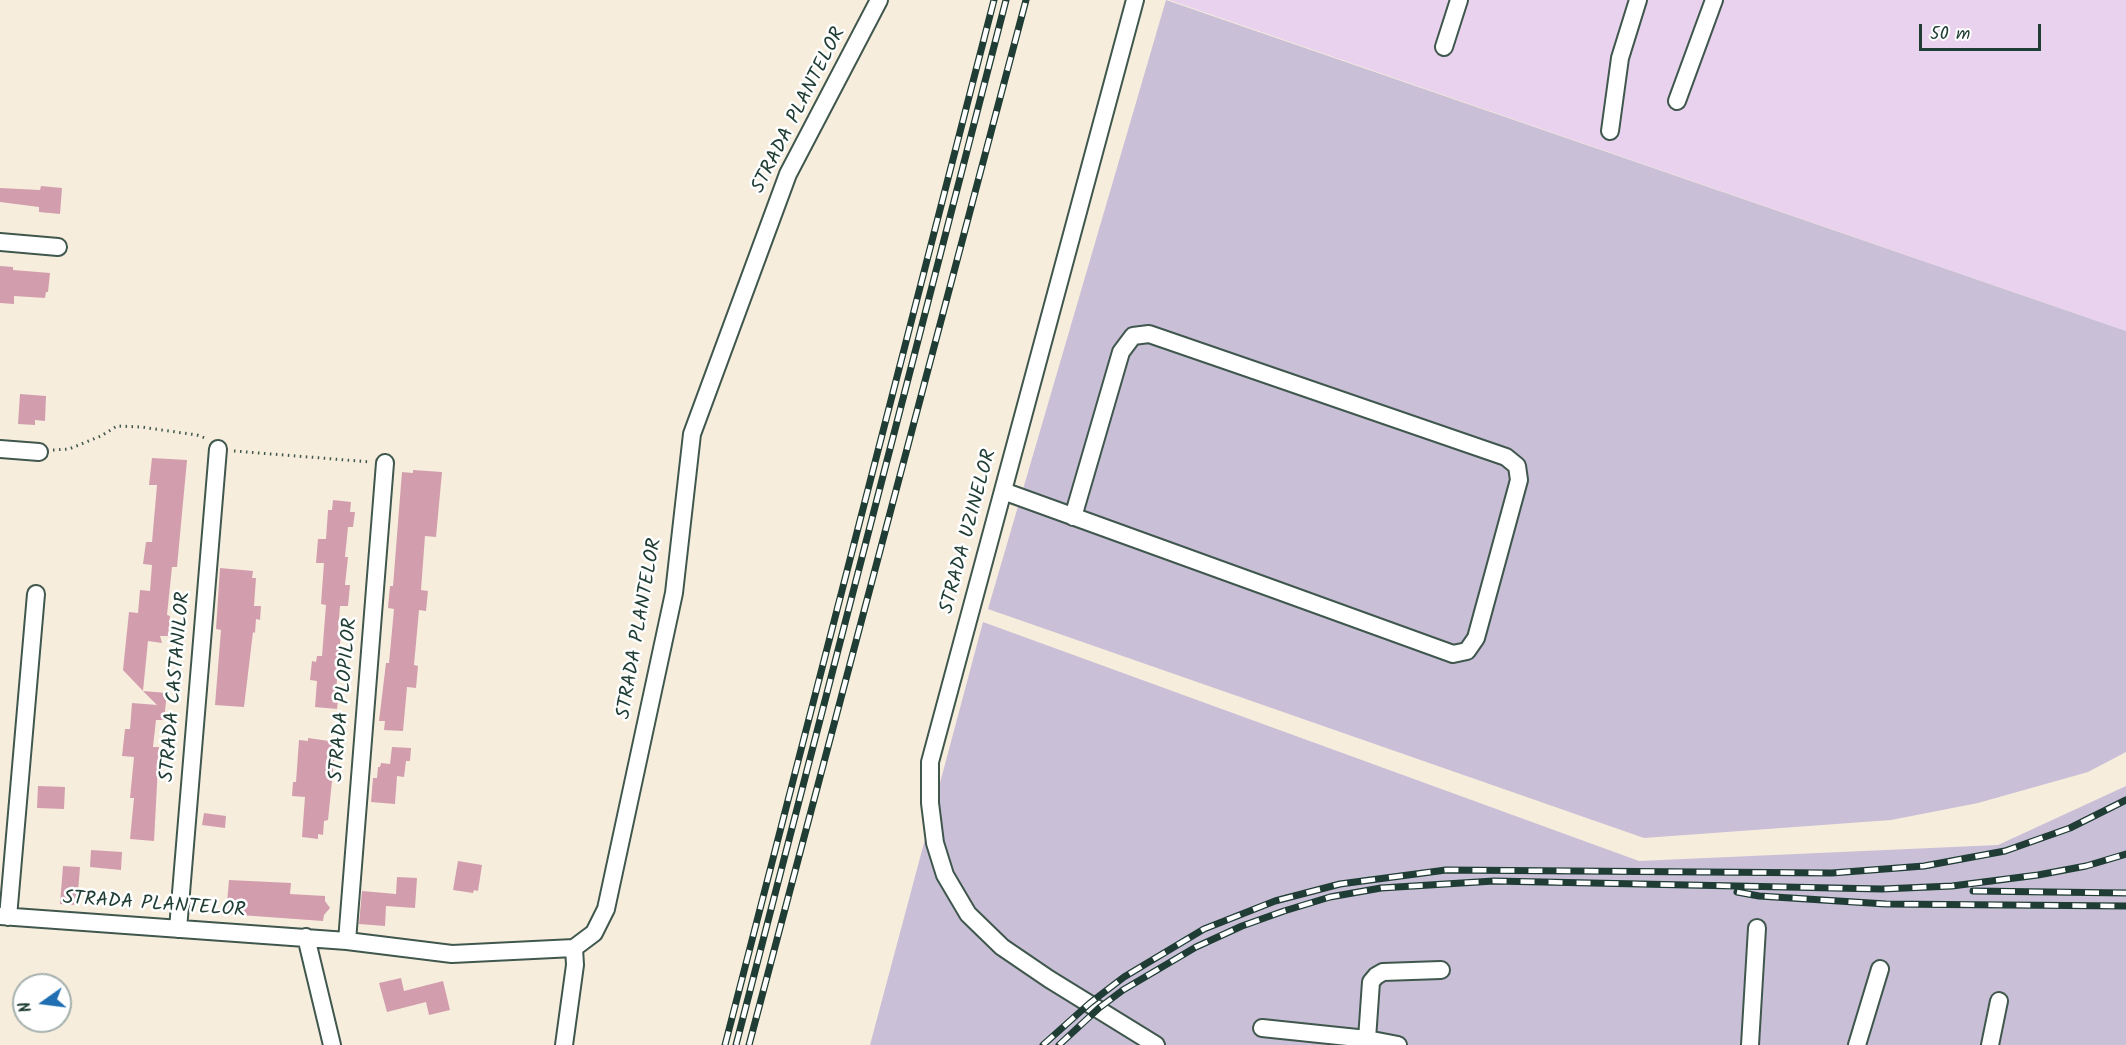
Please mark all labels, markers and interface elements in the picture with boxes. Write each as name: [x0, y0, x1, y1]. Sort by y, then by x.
scale bar: [1922, 12, 2044, 50]
text: 50 m: [1930, 20, 1970, 49]
street label: STRADA PLANTELOR: [748, 24, 852, 198]
street label: STRADA UZINELOR: [937, 447, 1003, 617]
street label: STRADA PLANTELOR: [613, 537, 669, 721]
street label: STRADA CASTANILOR: [157, 591, 197, 783]
street label: STRADA PLOPILOR: [326, 617, 364, 783]
street label: STRADA PLANTELOR: [62, 888, 246, 924]
north arrow: [12, 973, 72, 1033]
text: N: [13, 999, 39, 1015]

